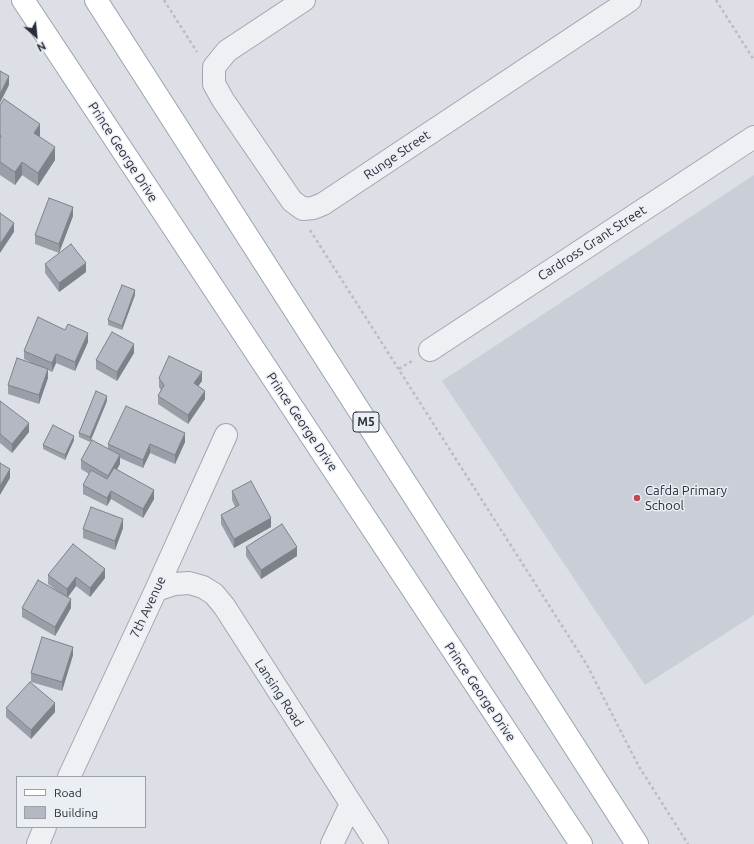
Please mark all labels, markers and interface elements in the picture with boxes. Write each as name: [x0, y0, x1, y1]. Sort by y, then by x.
north arrow: [16, 16, 56, 56]
text: N: [35, 39, 48, 54]
street label: Prince George Drive: [85, 99, 161, 205]
street label: Runge Street: [361, 127, 433, 183]
street label: Cardross Grant Street: [535, 202, 649, 284]
street label: Prince George Drive: [263, 370, 341, 474]
road number: M5: [353, 412, 379, 432]
place label: Cafda Primary School: [645, 483, 727, 514]
marker: Cafda Primary School: [632, 493, 642, 503]
street label: 7th Avenue: [127, 574, 169, 640]
street label: Prince George Drive: [441, 640, 519, 744]
street label: Lansing Road: [251, 656, 307, 730]
legend: [16, 776, 146, 828]
text: Road: [54, 786, 82, 799]
text: Building: [54, 806, 98, 819]

